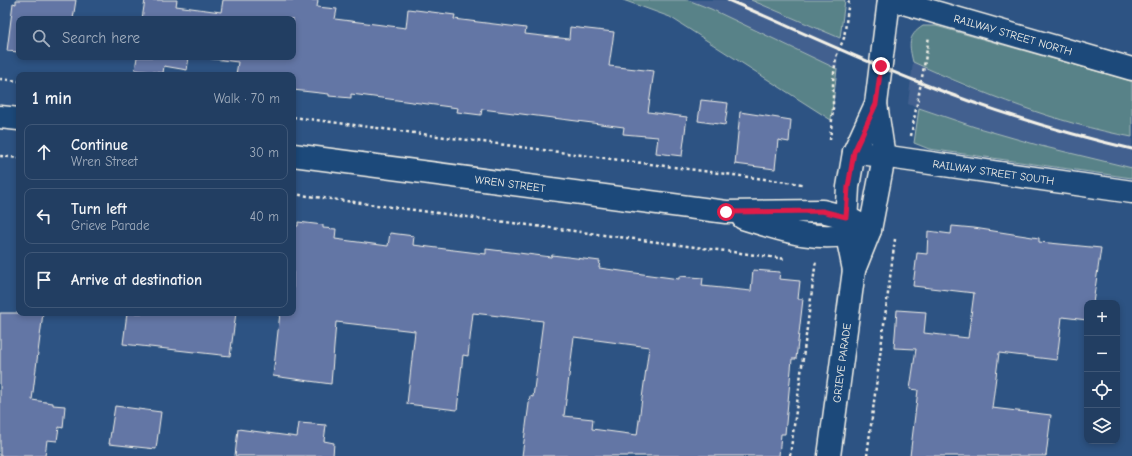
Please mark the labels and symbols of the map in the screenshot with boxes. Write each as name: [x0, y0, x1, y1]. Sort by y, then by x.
street label: RAILWAY STREET NORTH: [952, 12, 1074, 58]
route end: [872, 57, 890, 75]
street label: RAILWAY STREET SOUTH: [932, 157, 1055, 188]
street label: WREN STREET: [474, 173, 546, 195]
route start: [717, 203, 735, 221]
street label: GRIEVE PARADE: [830, 322, 854, 404]

